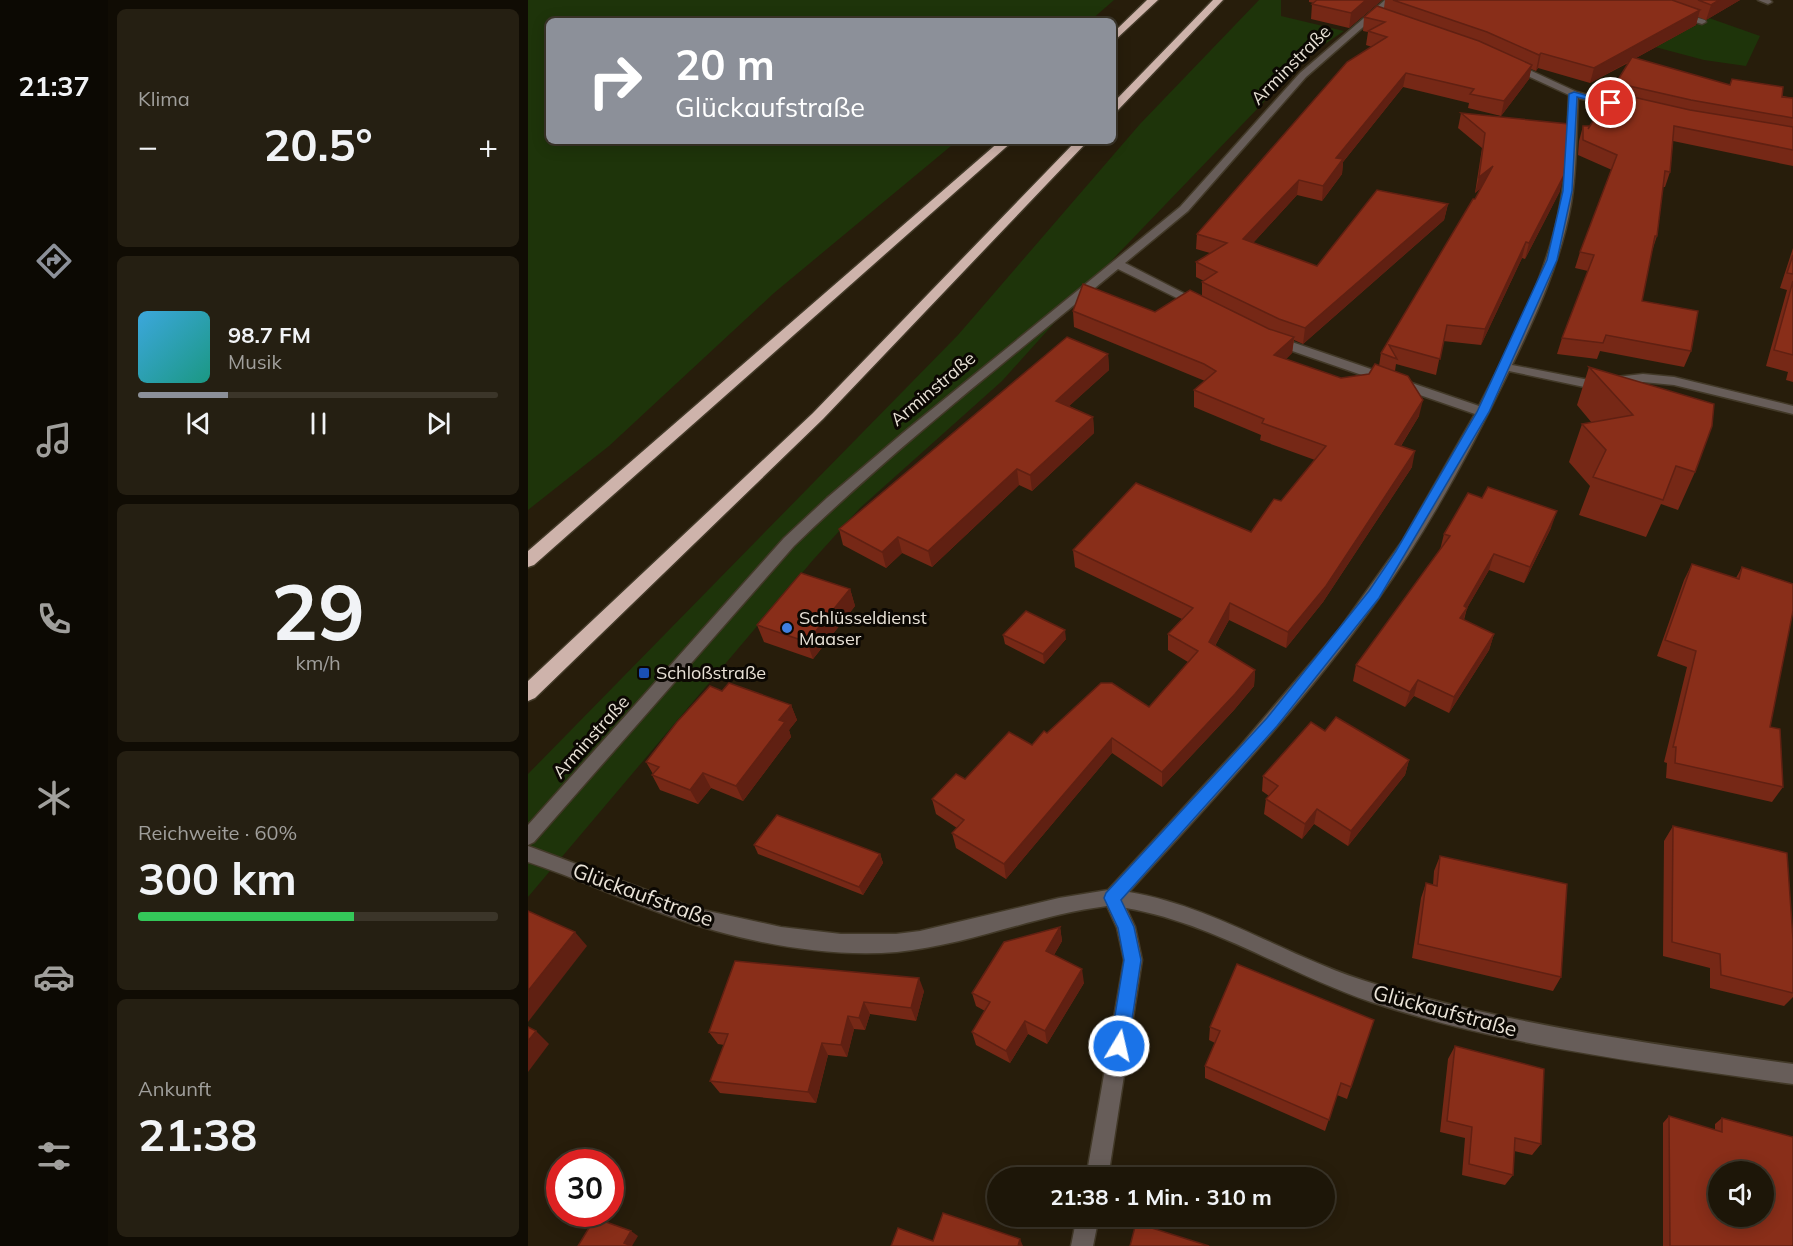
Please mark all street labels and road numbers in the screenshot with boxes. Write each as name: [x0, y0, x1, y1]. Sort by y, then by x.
street label: Arminstraße: [1246, 20, 1336, 110]
street label: Arminstraße: [885, 346, 980, 431]
street label: Arminstraße: [547, 690, 634, 783]
street label: Glückaufstraße: [569, 857, 717, 932]
street label: Glückaufstraße: [1371, 978, 1520, 1042]

